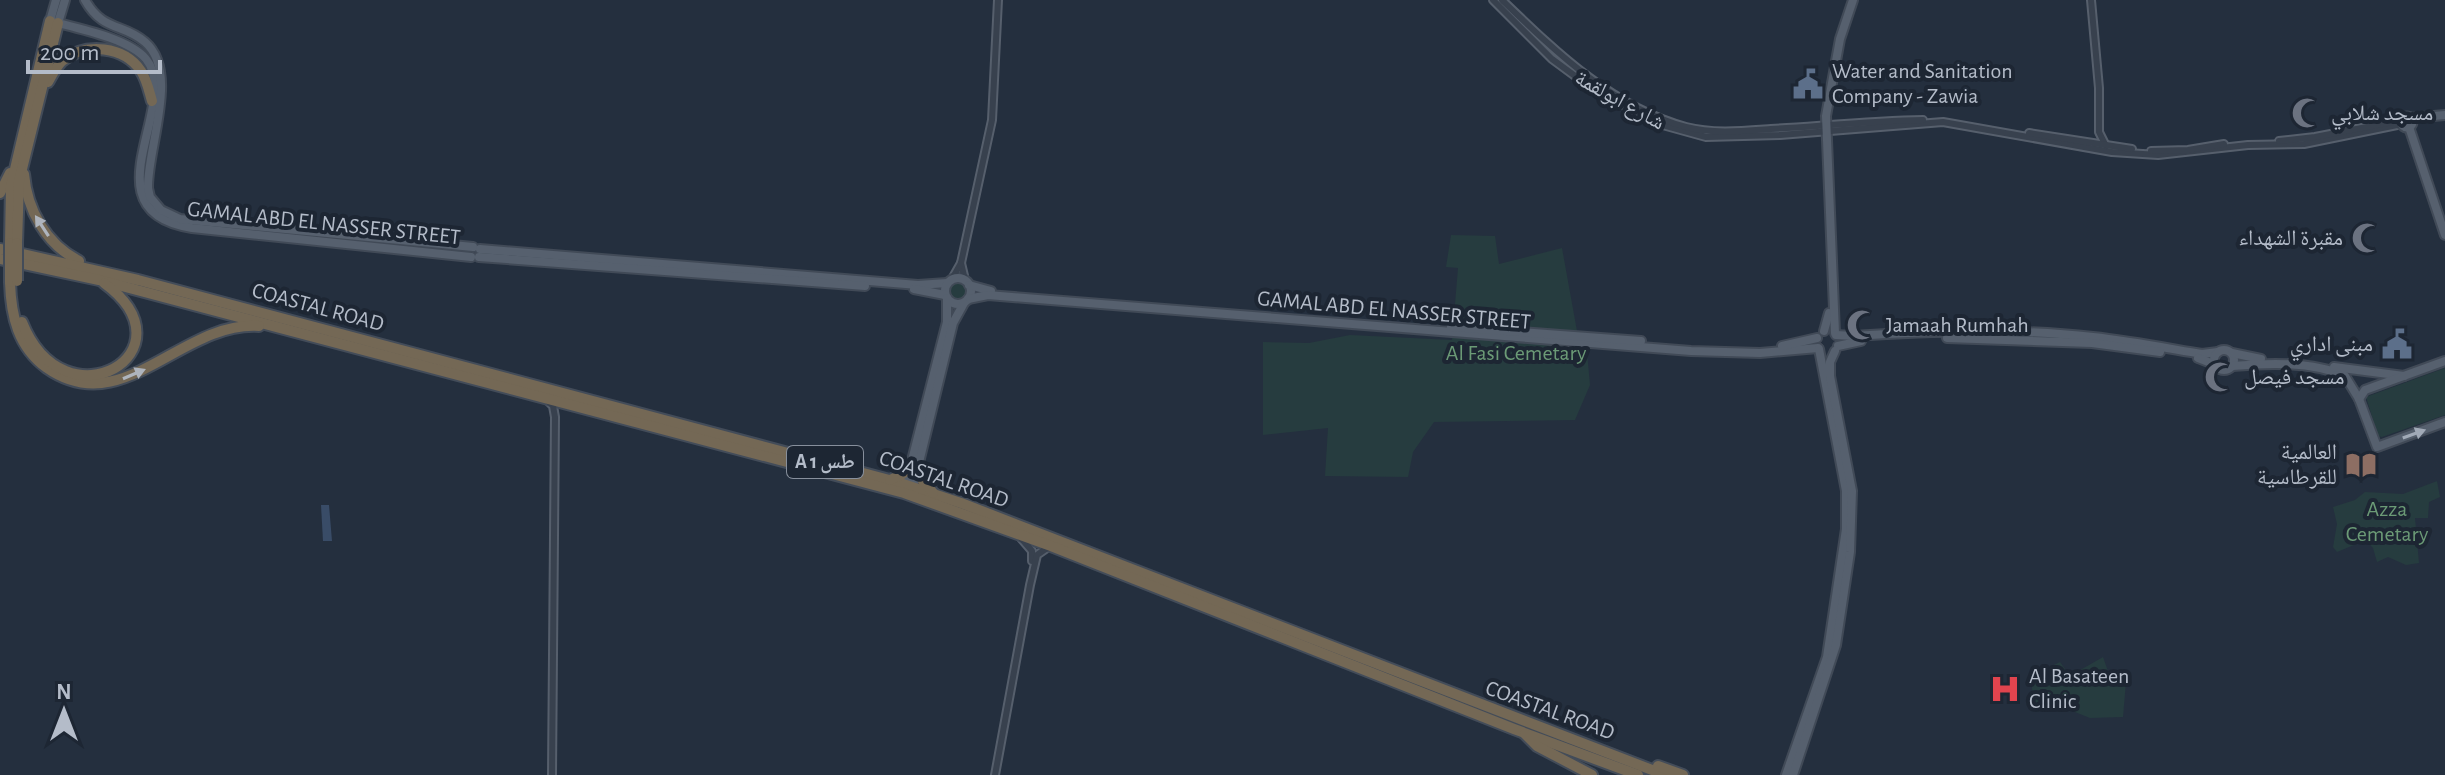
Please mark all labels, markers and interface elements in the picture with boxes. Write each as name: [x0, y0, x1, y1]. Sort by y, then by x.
scale bar: [28, 24, 160, 74]
text: 200 m: [40, 41, 99, 65]
place label: Water and Sanitation Company - Zawia: [1832, 60, 2013, 107]
street label: شارع ابولقمة: [1570, 66, 1669, 135]
public building icon: Water and Sanitation Company - Zawia: [1791, 67, 1825, 101]
mosque icon: مسجد شلابي: [2290, 96, 2324, 130]
place label: مسجد شلابي: [2331, 102, 2433, 130]
street label: GAMAL ABD EL NASSER STREET: [186, 198, 462, 248]
one-way arrow: [35, 216, 50, 237]
mosque icon: مقبرة الشهداء: [2350, 221, 2384, 255]
place label: مقبرة الشهداء: [2238, 227, 2343, 250]
street label: COASTAL ROAD: [250, 279, 386, 335]
street label: GAMAL ABD EL NASSER STREET: [1256, 287, 1532, 333]
mosque icon: Jamaah Rumhah: [1845, 308, 1879, 342]
place label: Jamaah Rumhah: [1886, 314, 2029, 336]
public building icon: مبنى اداري: [2380, 327, 2414, 361]
place label: مبنى اداري: [2290, 333, 2373, 361]
park label: Al Fasi Cemetary: [1446, 342, 1587, 364]
mosque icon: مسجد فيصل: [2203, 360, 2237, 394]
place label: مسجد فيصل: [2244, 366, 2345, 390]
one-way arrow: [122, 367, 146, 380]
one-way arrow: [2402, 427, 2426, 440]
place label: العالمية للقرطاسية: [2257, 441, 2337, 489]
road number: A 1 طس: [787, 446, 863, 478]
street label: COASTAL ROAD: [876, 447, 1012, 511]
library icon: العالمية للقرطاسية: [2344, 448, 2378, 482]
park label: Azza Cemetary: [2346, 498, 2429, 545]
place label: Al Basateen Clinic: [2029, 665, 2129, 712]
north arrow: [24, 671, 104, 751]
hospital icon: Al Basateen Clinic: [1988, 672, 2022, 706]
street label: COASTAL ROAD: [1483, 676, 1617, 744]
text: N: [56, 681, 72, 703]

